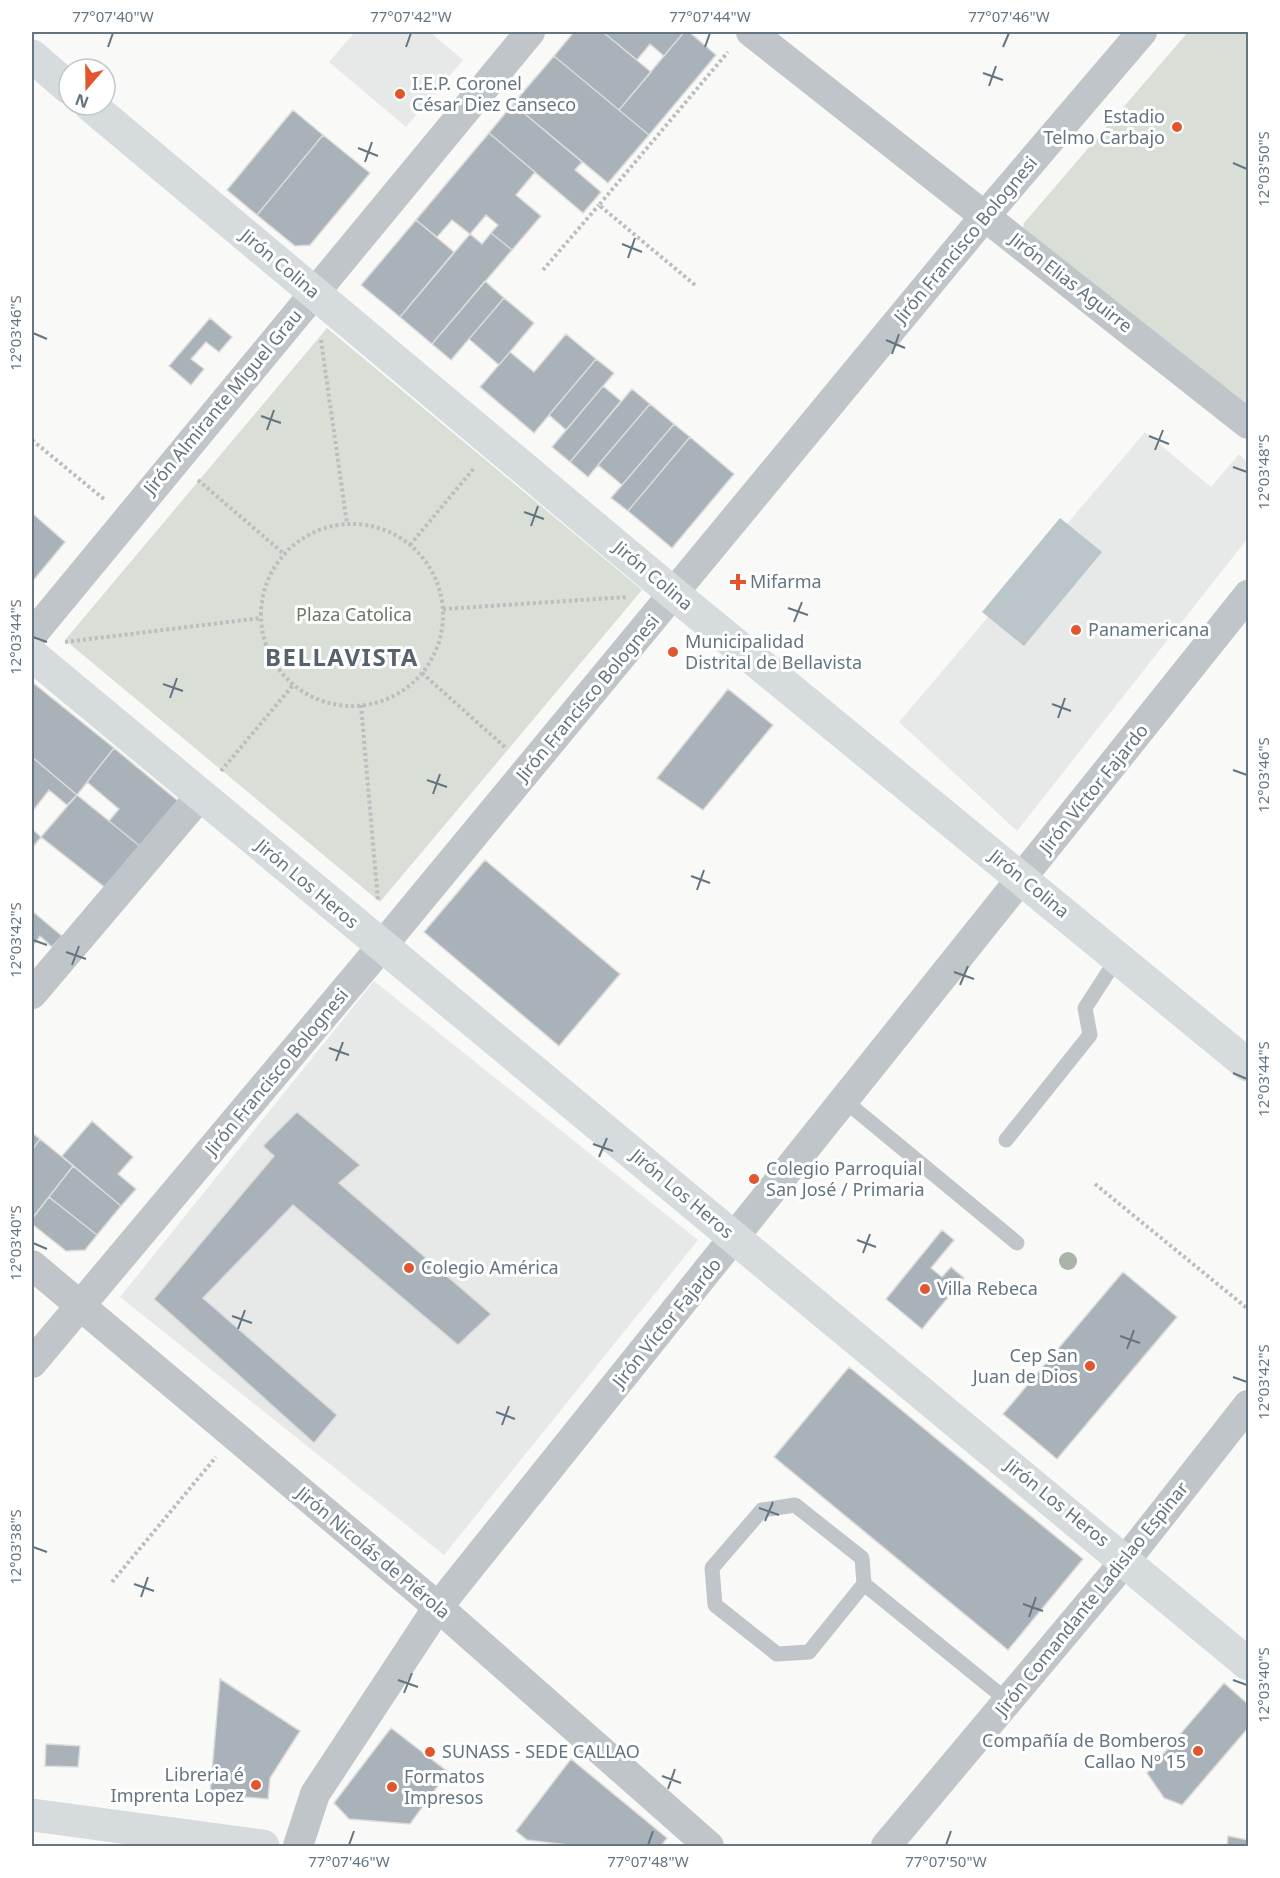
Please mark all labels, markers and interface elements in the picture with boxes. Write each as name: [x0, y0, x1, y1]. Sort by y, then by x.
text: 77°07'40"W: [72, 6, 154, 26]
text: 77°07'42"W: [370, 6, 452, 26]
text: 77°07'44"W: [669, 6, 751, 26]
text: 77°07'46"W: [968, 6, 1050, 26]
north arrow: [57, 57, 117, 117]
place label: I.E.P. Coronel César Diez Canseco: [412, 71, 576, 116]
marker: I.E.P. Coronel César Diez Canseco: [393, 87, 407, 101]
text: N: [72, 89, 92, 114]
place label: Estadio Telmo Carbajo: [1043, 104, 1165, 149]
marker: Estadio Telmo Carbajo: [1170, 120, 1184, 134]
text: 12°03'50"S: [1253, 131, 1273, 207]
street label: Jirón Francisco Bolognesi: [887, 151, 1042, 329]
street label: Jirón Colina: [235, 222, 325, 303]
street label: Jirón Elias Aguirre: [1004, 226, 1138, 338]
text: 12°03'46"S: [5, 295, 25, 371]
street label: Jirón Almirante Miguel Grau: [136, 304, 307, 500]
text: 12°03'48"S: [1253, 434, 1273, 510]
street label: Jirón Colina: [608, 534, 698, 615]
place label: Mifarma: [750, 569, 822, 593]
marker: Mifarma: [731, 575, 745, 589]
text: 12°03'44"S: [5, 599, 25, 675]
park label: Plaza Catolica: [296, 602, 412, 626]
street label: Jirón Francisco Bolognesi: [509, 609, 664, 787]
place label: Panamericana: [1088, 617, 1209, 641]
marker: Panamericana: [1069, 623, 1083, 637]
place label: Municipalidad Distrital de Bellavista: [685, 629, 862, 674]
district label: BELLAVISTA: [265, 640, 419, 673]
marker: Municipalidad Distrital de Bellavista: [666, 645, 680, 659]
street label: Jirón Víctor Fajardo: [1032, 719, 1153, 860]
text: 12°03'46"S: [1253, 737, 1273, 813]
street label: Jirón Los Heros: [250, 832, 364, 933]
street label: Jirón Colina: [983, 842, 1075, 923]
text: 12°03'42"S: [5, 902, 25, 978]
street label: Jirón Francisco Bolognesi: [198, 983, 353, 1161]
text: 12°03'44"S: [1253, 1041, 1273, 1117]
street label: Jirón Los Heros: [625, 1142, 739, 1243]
place label: Colegio Parroquial San José / Primaria: [766, 1156, 925, 1201]
marker: Colegio Parroquial San José / Primaria: [747, 1172, 761, 1186]
text: 12°03'40"S: [5, 1205, 25, 1281]
street label: Jirón Víctor Fajardo: [605, 1253, 726, 1394]
place label: Colegio América: [421, 1255, 559, 1279]
marker: Colegio América: [402, 1261, 416, 1275]
place label: Villa Rebeca: [937, 1276, 1038, 1300]
marker: Villa Rebeca: [918, 1282, 932, 1296]
place label: Cep San Juan de Dios: [971, 1343, 1078, 1388]
text: 12°03'42"S: [1253, 1344, 1273, 1420]
marker: Cep San Juan de Dios: [1083, 1359, 1097, 1373]
street label: Jirón Los Heros: [999, 1452, 1115, 1552]
street label: Jirón Comandante Ladislao Espinar: [988, 1476, 1194, 1722]
street label: Jirón Nicolás de Piérola: [290, 1480, 455, 1624]
text: 12°03'38"S: [5, 1509, 25, 1585]
text: 12°03'40"S: [1253, 1647, 1273, 1723]
place label: Compañía de Bomberos Callao Nº 15: [982, 1728, 1186, 1773]
place label: SUNASS - SEDE CALLAO: [442, 1739, 640, 1763]
marker: Compañía de Bomberos Callao Nº 15: [1191, 1744, 1205, 1758]
marker: SUNASS - SEDE CALLAO: [423, 1745, 437, 1759]
place label: Libreria é Imprenta Lopez: [111, 1762, 244, 1807]
place label: Formatos Impresos: [404, 1764, 485, 1809]
marker: Libreria é Imprenta Lopez: [249, 1778, 263, 1792]
marker: Formatos Impresos: [385, 1780, 399, 1794]
text: 77°07'46"W: [308, 1851, 390, 1871]
text: 77°07'48"W: [607, 1851, 689, 1871]
text: 77°07'50"W: [905, 1851, 987, 1871]

